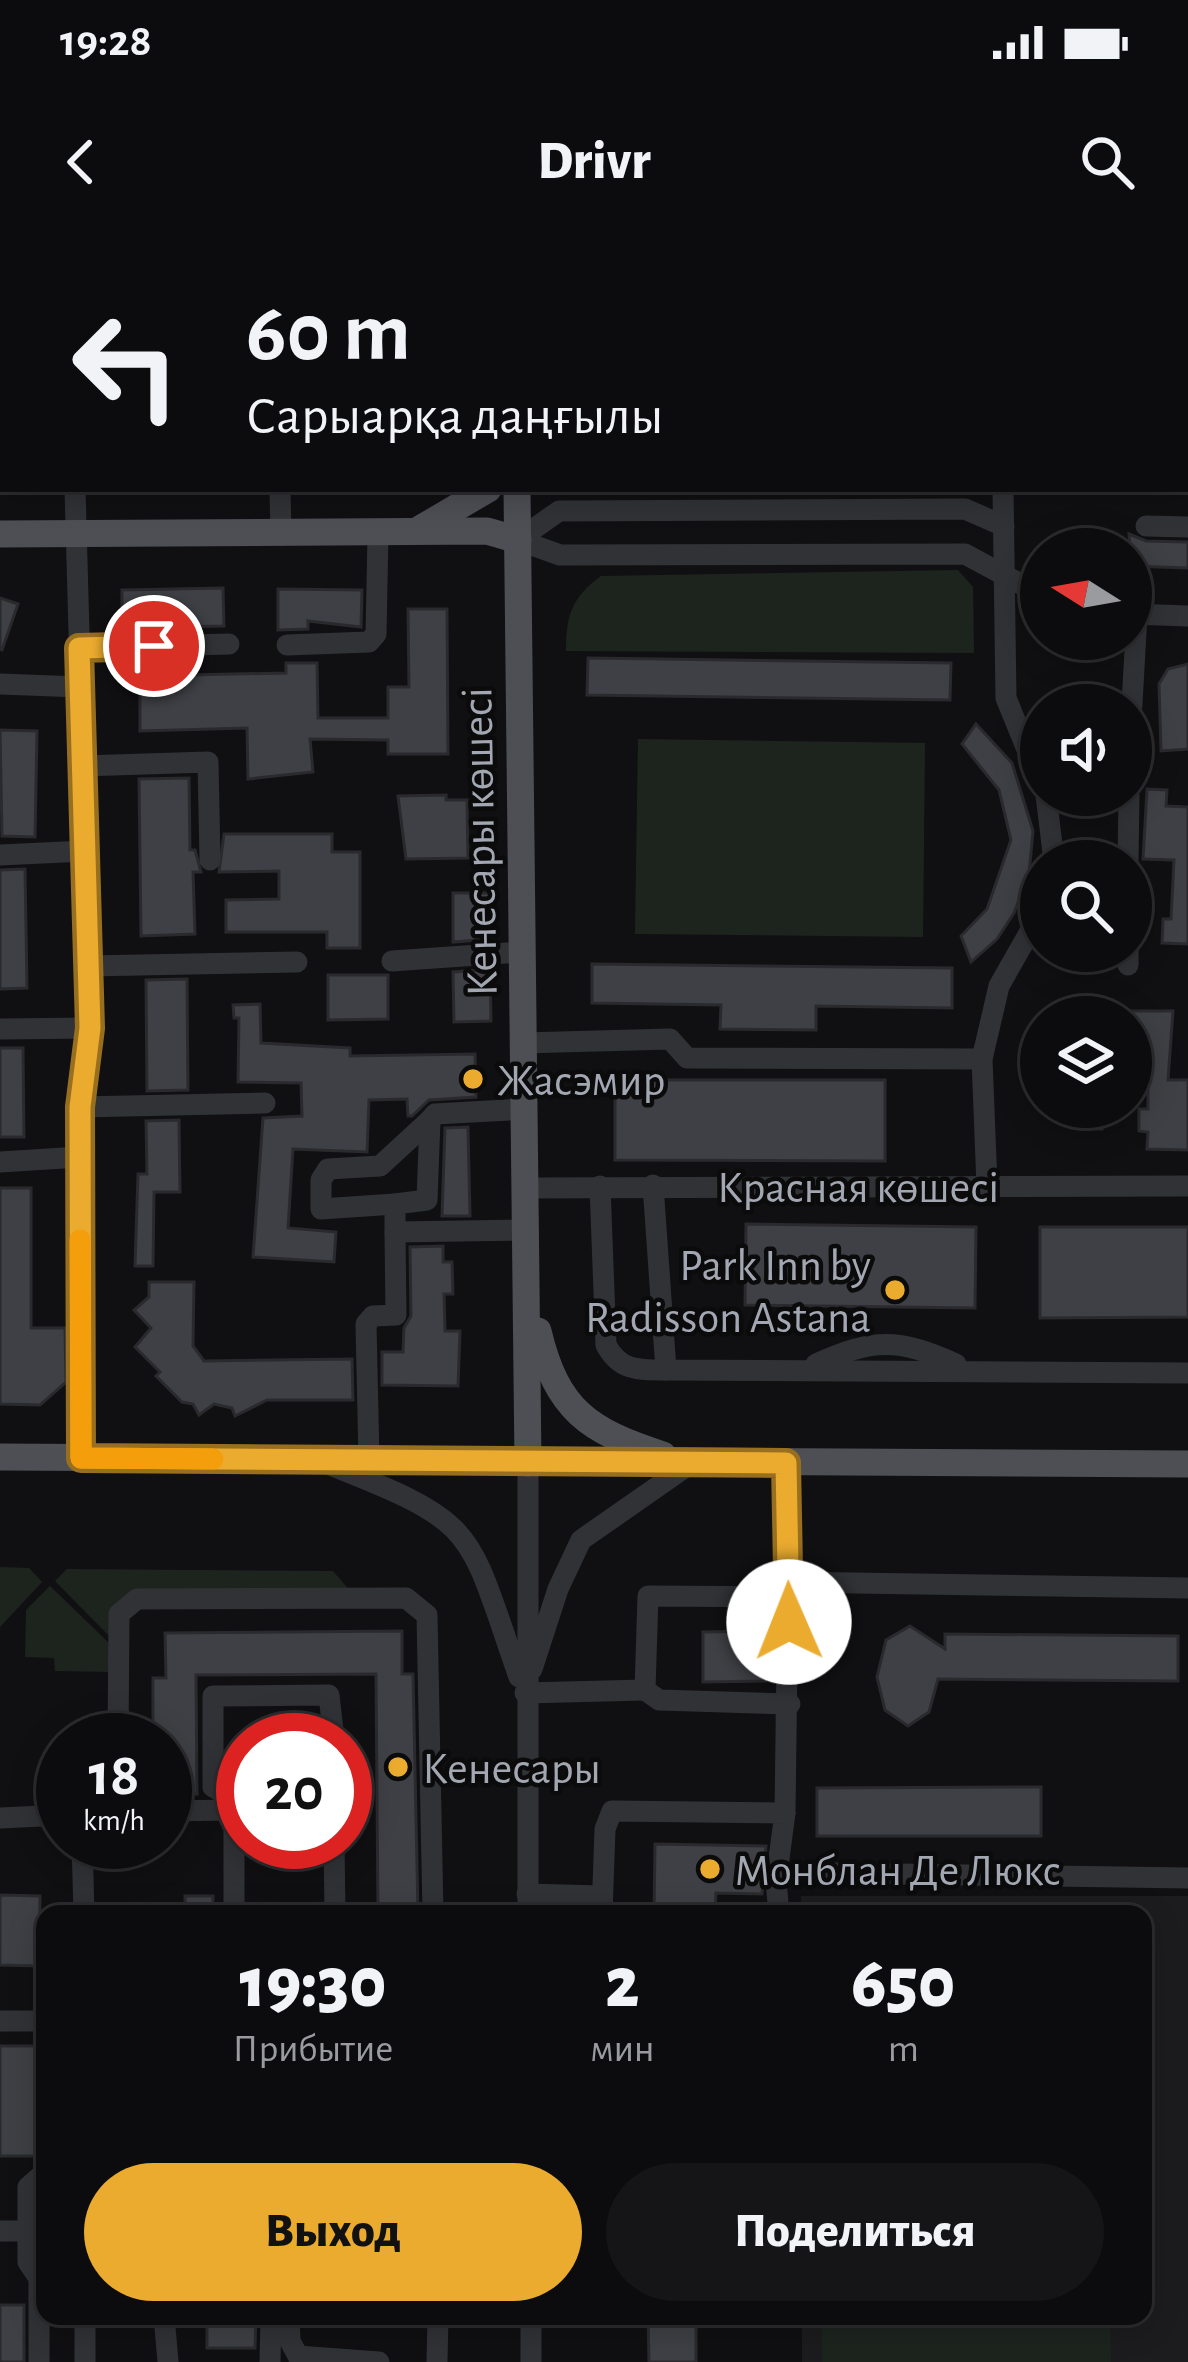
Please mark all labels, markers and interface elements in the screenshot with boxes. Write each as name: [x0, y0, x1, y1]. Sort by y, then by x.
text: 19:28: [60, 19, 152, 64]
icon: back: [48, 129, 114, 195]
icon: search: [1074, 129, 1140, 195]
text: Drivr: [537, 135, 651, 189]
icon: left: [48, 288, 204, 444]
text: 60 m: [246, 292, 411, 376]
text: Сарыарқа даңғылы: [246, 390, 664, 444]
north arrow: [1020, 528, 1152, 660]
map controls: [1020, 528, 1152, 1128]
pin: [103, 595, 205, 697]
icon: arrive: [121, 613, 187, 679]
button: sound: [1020, 684, 1152, 816]
street label: Кенесары көшесі: [455, 687, 506, 997]
button: search: [1020, 840, 1152, 972]
button: layers: [1020, 996, 1152, 1128]
place label: Жасэмир: [497, 1059, 665, 1104]
marker: Жасэмир: [460, 1066, 486, 1092]
street label: Красная көшесі: [717, 1166, 999, 1211]
place label: Park Inn by Radisson Astana: [585, 1244, 871, 1341]
marker: Park Inn by Radisson Astana: [882, 1277, 908, 1303]
position arrow: [726, 1559, 852, 1685]
speed limit sign: 20: [216, 1713, 372, 1869]
text: 18: [88, 1746, 140, 1806]
place label: Кенесары: [422, 1747, 601, 1792]
marker: Кенесары: [385, 1754, 411, 1780]
text: km/h: [83, 1806, 145, 1836]
place label: Монблан Де Люкс: [734, 1849, 1061, 1894]
marker: Монблан Де Люкс: [697, 1856, 723, 1882]
text: 19:30: [239, 1948, 387, 2020]
text: 2: [605, 1948, 640, 2020]
text: 650: [851, 1948, 955, 2020]
text: Прибытие: [233, 2030, 393, 2069]
text: мин: [590, 2030, 655, 2069]
text: m: [888, 2030, 919, 2069]
button: Выход: [84, 2163, 582, 2301]
button: Поделиться: [606, 2163, 1104, 2301]

